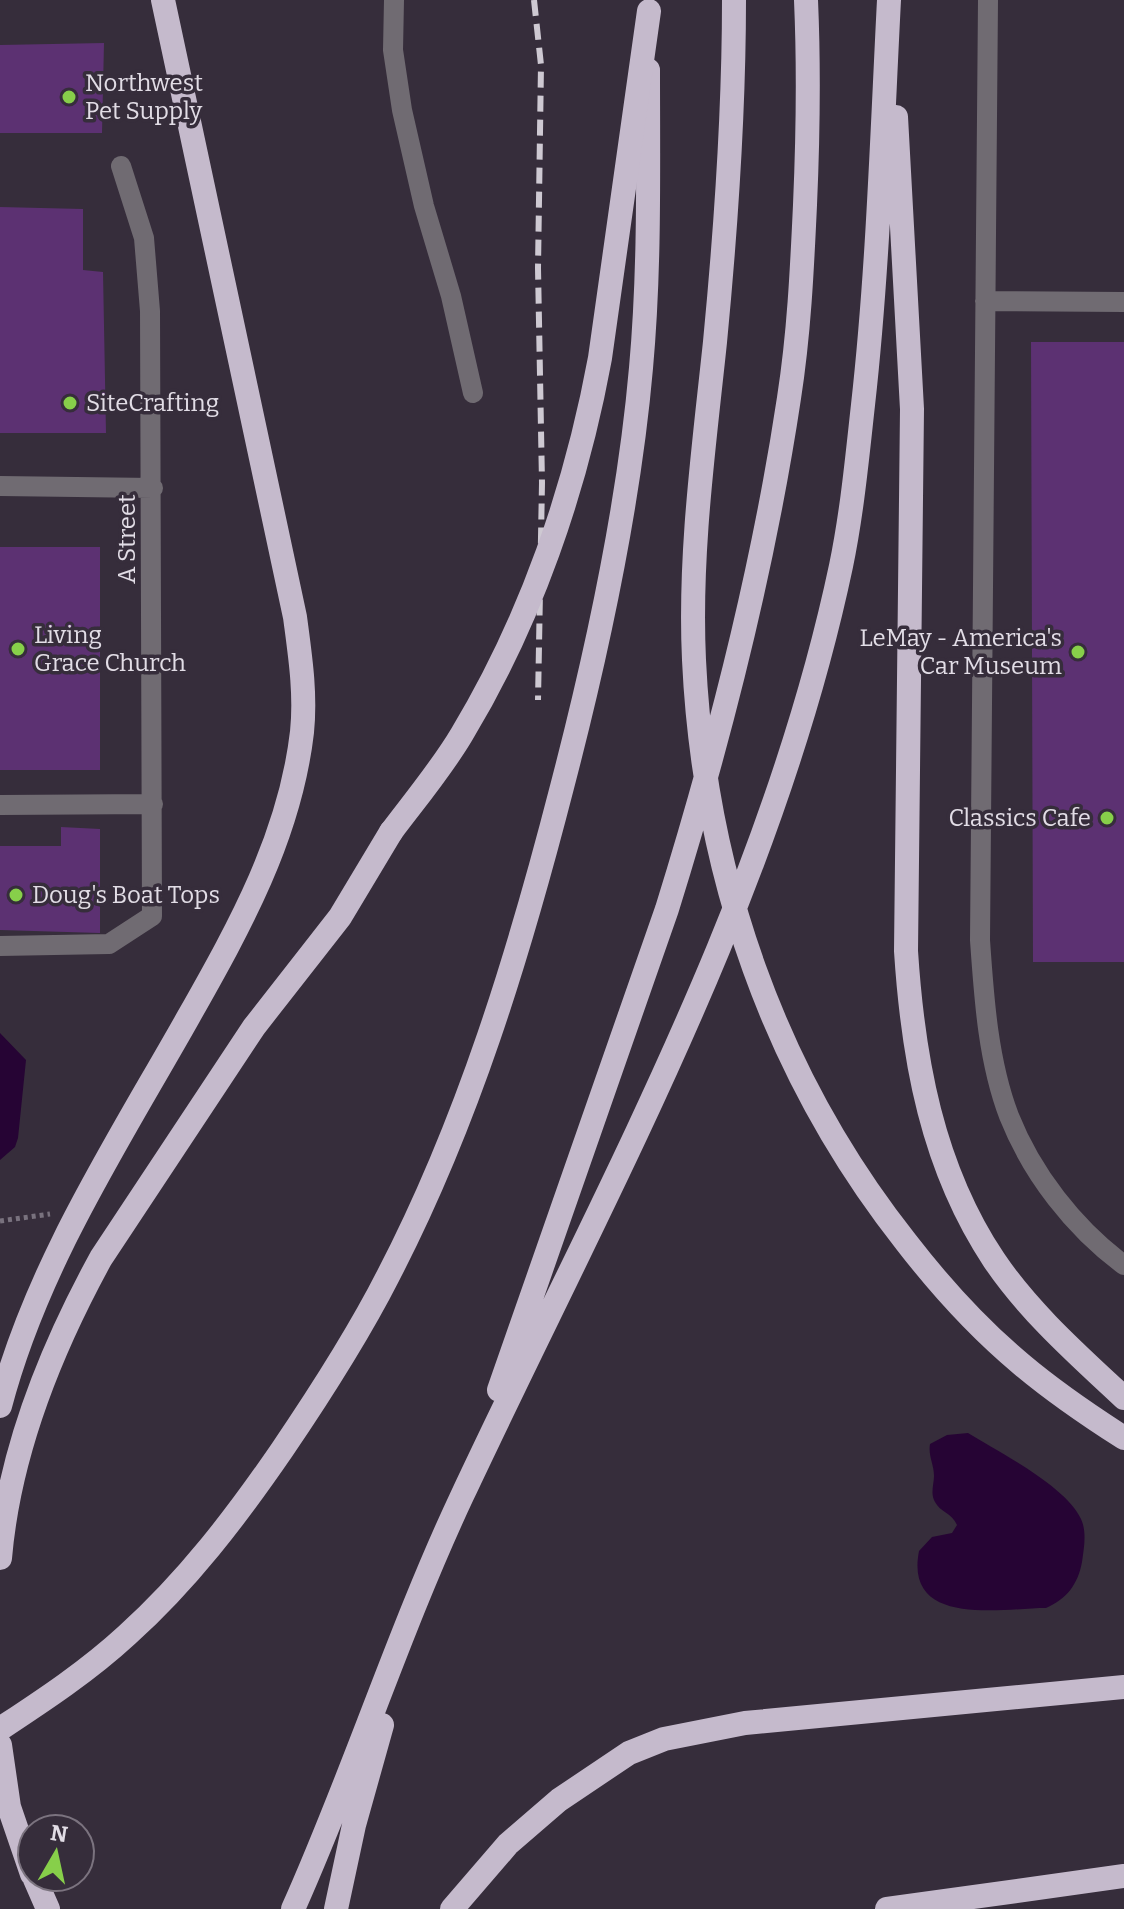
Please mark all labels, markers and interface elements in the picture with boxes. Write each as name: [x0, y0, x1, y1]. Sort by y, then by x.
place label: Northwest Pet Supply: [85, 69, 203, 125]
marker: Northwest Pet Supply: [60, 88, 78, 106]
place label: SiteCrafting: [86, 389, 219, 417]
marker: SiteCrafting: [61, 394, 79, 412]
street label: A Street: [113, 494, 141, 584]
place label: Living Grace Church: [34, 621, 186, 677]
place label: LeMay - America's Car Museum: [860, 624, 1062, 680]
marker: Living Grace Church: [9, 640, 27, 658]
marker: LeMay - America's Car Museum: [1069, 643, 1087, 661]
place label: Classics Cafe: [948, 804, 1091, 832]
marker: Classics Cafe: [1098, 809, 1116, 827]
place label: Doug's Boat Tops: [32, 881, 220, 909]
marker: Doug's Boat Tops: [7, 886, 25, 904]
north arrow: [16, 1813, 96, 1893]
text: N: [49, 1819, 70, 1848]

